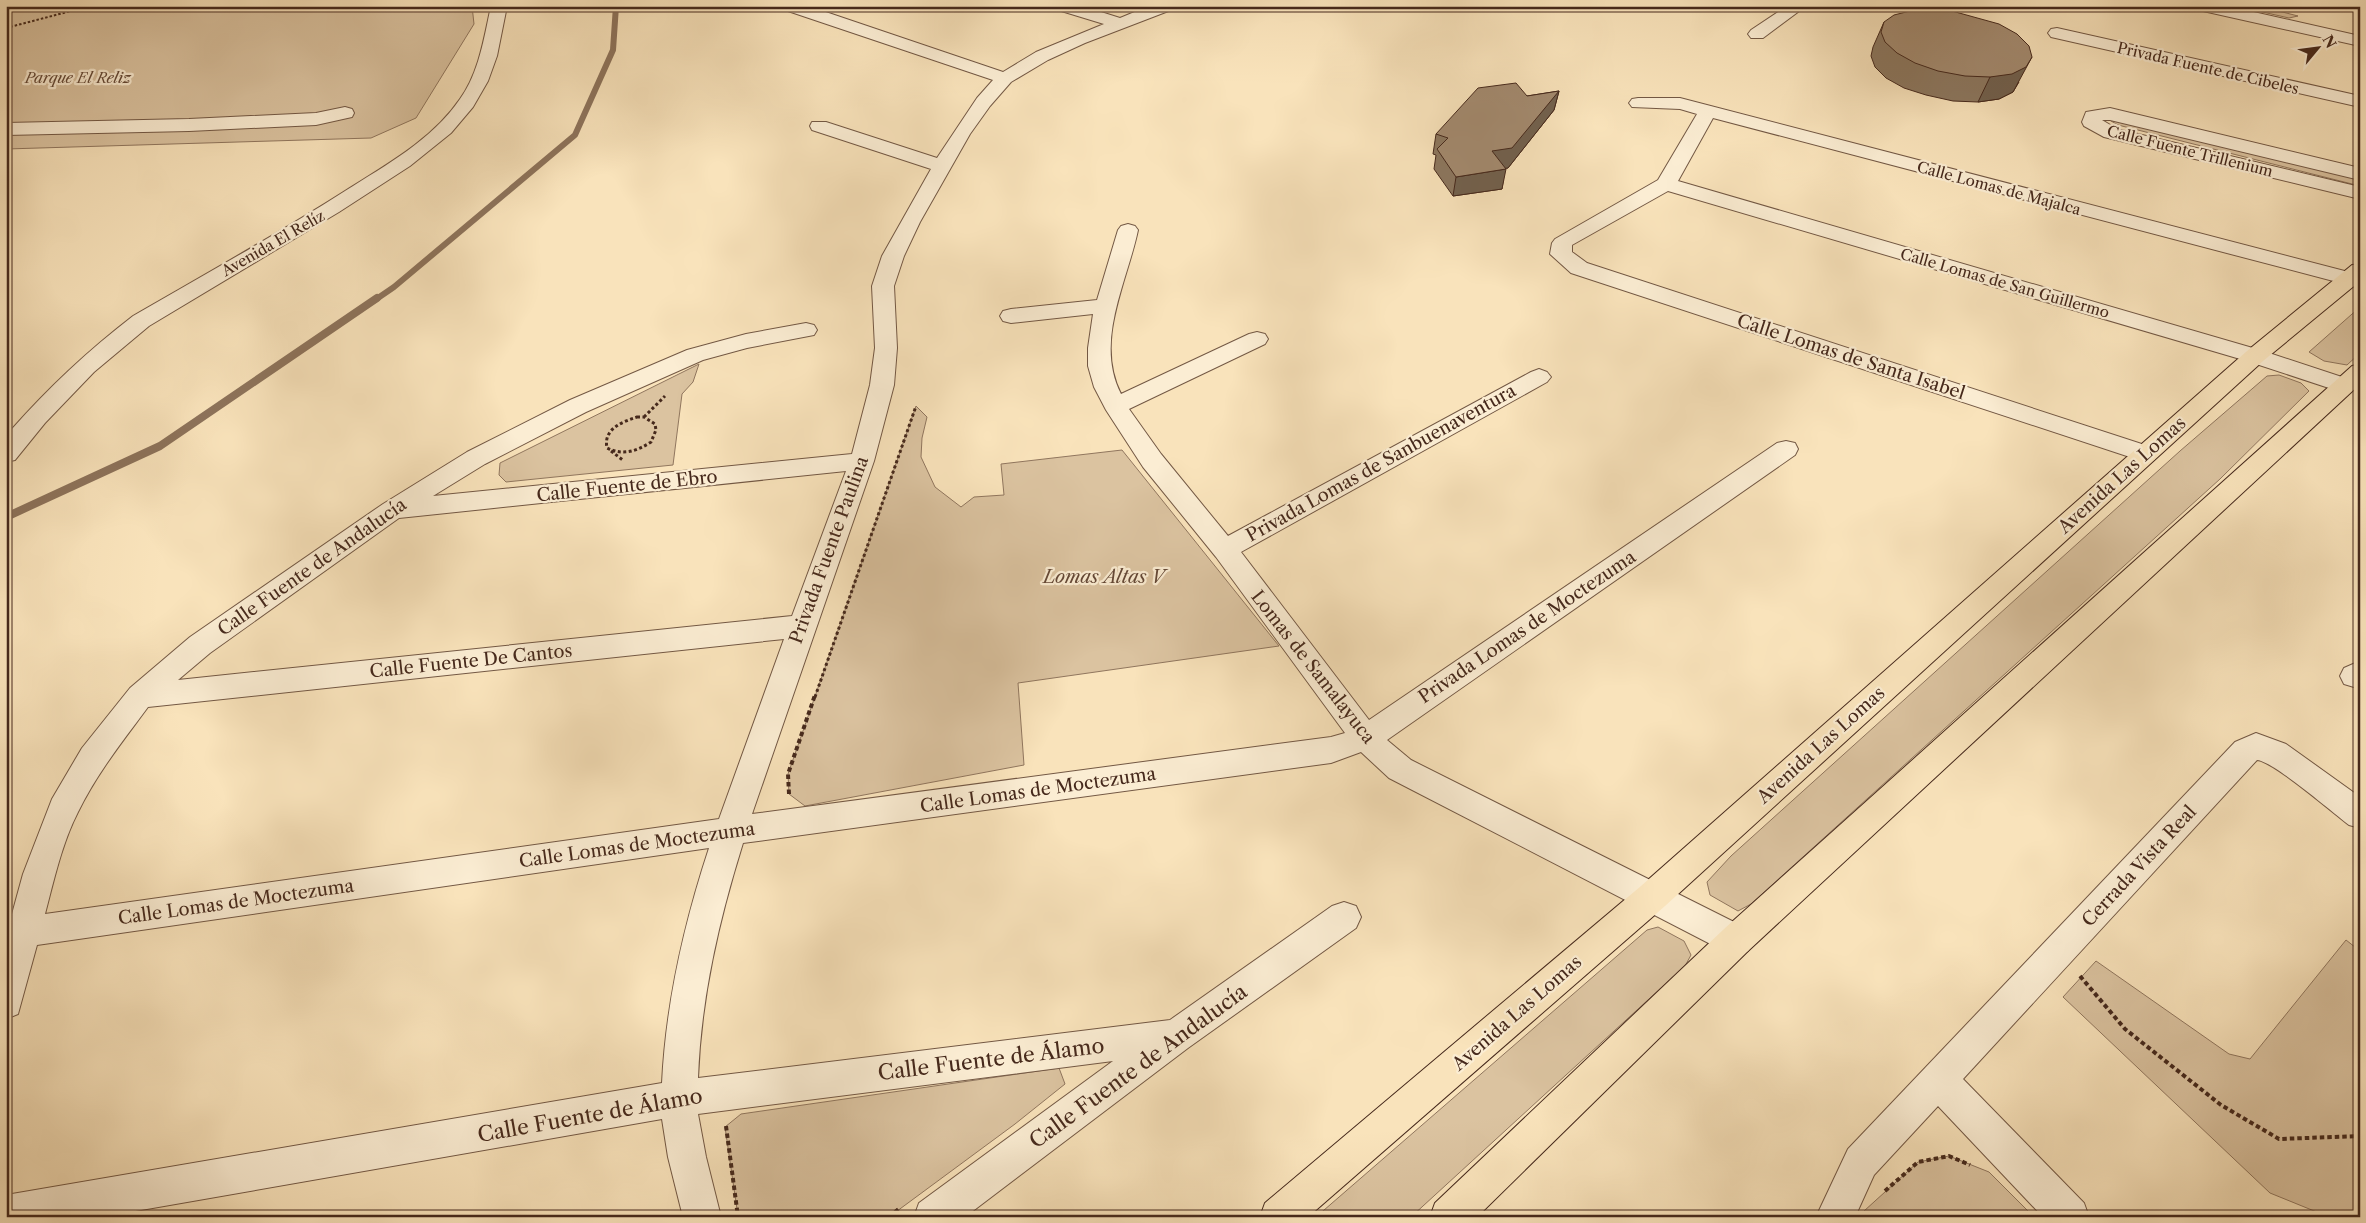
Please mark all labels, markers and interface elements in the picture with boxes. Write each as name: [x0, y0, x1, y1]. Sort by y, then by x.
north arrow: [2294, 22, 2344, 72]
text: N: [2319, 32, 2340, 51]
street label: Privada Fuente de Cibeles: [2115, 38, 2301, 98]
park label: Parque El Reliz: [24, 68, 132, 87]
street label: Calle Fuente Trillenium: [2105, 121, 2275, 181]
street label: Calle Lomas de Majalca: [1915, 157, 2083, 219]
street label: Avenida El Relíz: [217, 206, 328, 281]
street label: Calle Lomas de San Guillermo: [1898, 244, 2112, 322]
street label: Calle Lomas de Santa Isabel: [1734, 310, 1968, 404]
street label: Privada Lomas de Sanbuenaventura: [1242, 379, 1520, 547]
street label: Avenida Las Lomas: [2053, 412, 2190, 539]
street label: Privada Fuente Paulina: [785, 453, 873, 647]
street label: Calle Fuente de Ebro: [535, 466, 719, 506]
street label: Calle Fuente de Andalucía: [213, 493, 411, 641]
street label: Privada Lomas de Moctezuma: [1414, 546, 1640, 708]
park label: Lomas Altas V: [1041, 566, 1169, 588]
street label: Lomas de Samalayuca: [1246, 586, 1380, 748]
street label: Calle Fuente De Cantos: [369, 639, 573, 683]
street label: Avenida Las Lomas: [1752, 682, 1889, 809]
street label: Calle Lomas de Moctezuma: [919, 762, 1158, 817]
street label: Cerrada Vista Real: [2077, 801, 2201, 931]
street label: Calle Lomas de Moctezuma: [518, 817, 757, 872]
street label: Calle Lomas de Moctezuma: [117, 874, 356, 929]
street label: Avenida Las Lomas: [1447, 951, 1586, 1076]
street label: Calle Fuente de Andalucía: [1024, 978, 1252, 1153]
street label: Calle Fuente de Álamo: [876, 1033, 1106, 1085]
street label: Calle Fuente de Álamo: [476, 1083, 704, 1147]

